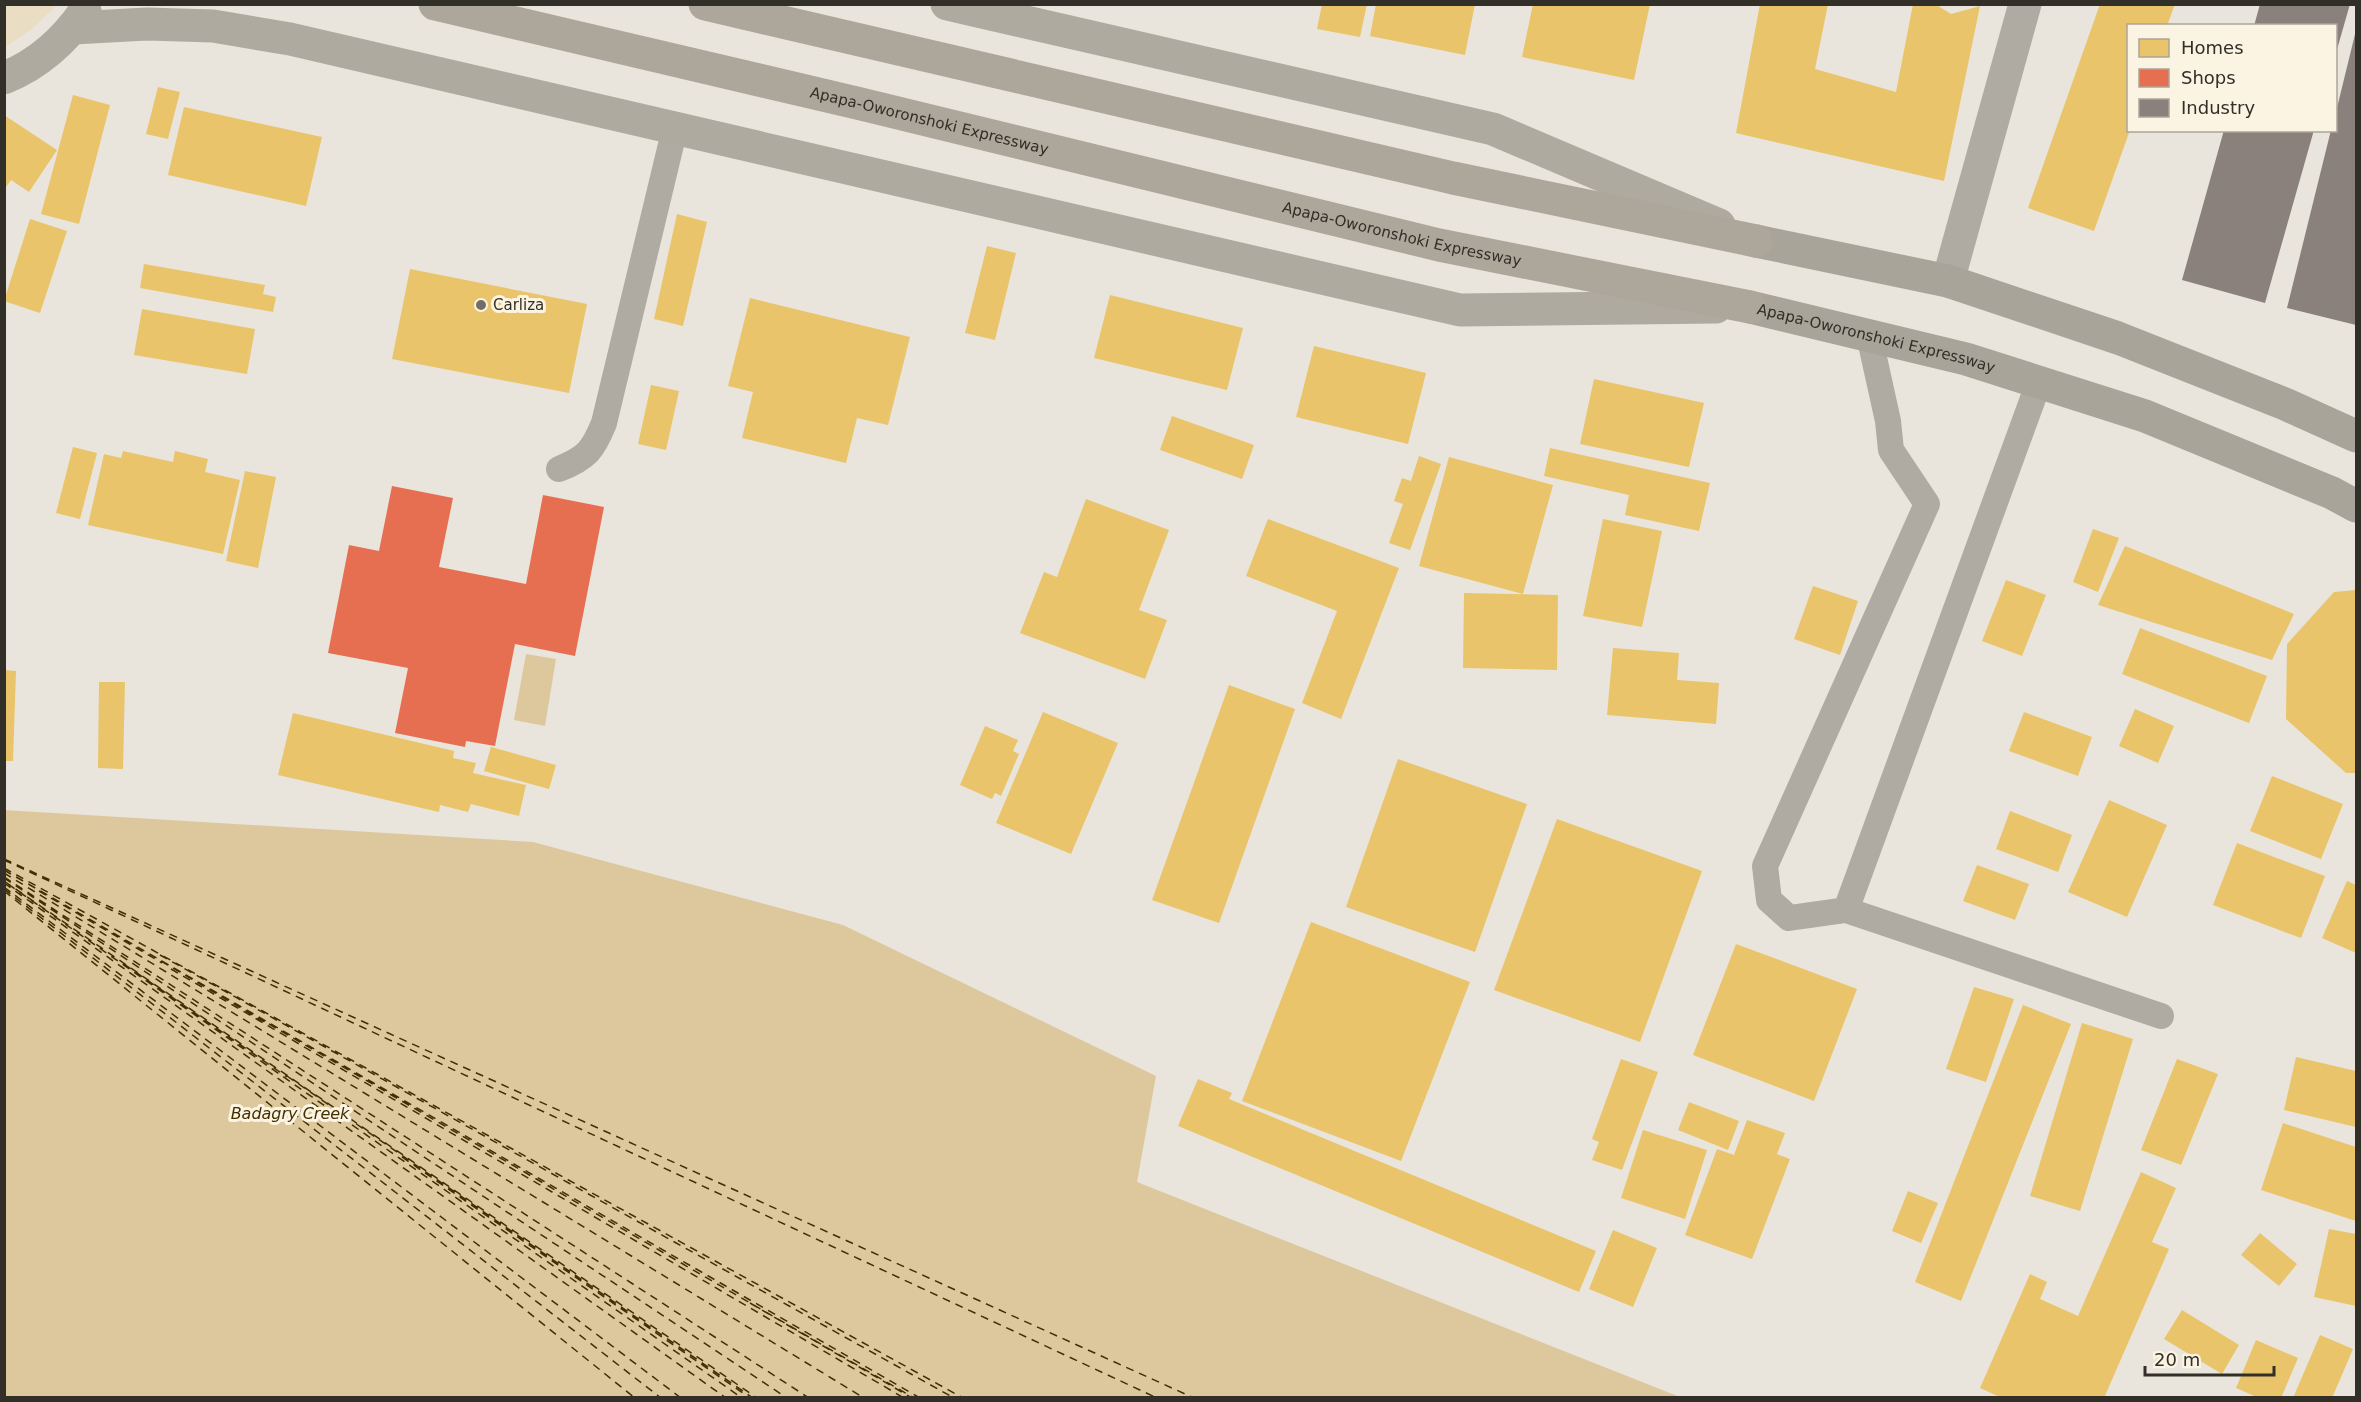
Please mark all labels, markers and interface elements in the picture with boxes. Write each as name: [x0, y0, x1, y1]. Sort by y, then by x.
legend: [2127, 24, 2337, 132]
text: Homes: [2181, 37, 2244, 58]
text: Shops: [2181, 67, 2236, 88]
street label: Apapa-Oworonshoki Expressway: [808, 83, 1050, 158]
text: Industry: [2181, 97, 2255, 118]
street label: Apapa-Oworonshoki Expressway: [1281, 198, 1523, 270]
place label: Carliza: [493, 296, 544, 314]
marker: Carliza: [474, 298, 488, 312]
street label: Apapa-Oworonshoki Expressway: [1755, 300, 1998, 377]
water label: Badagry Creek: [231, 1104, 350, 1123]
scale bar: [2145, 1339, 2274, 1377]
text: 20 m: [2154, 1349, 2200, 1370]

